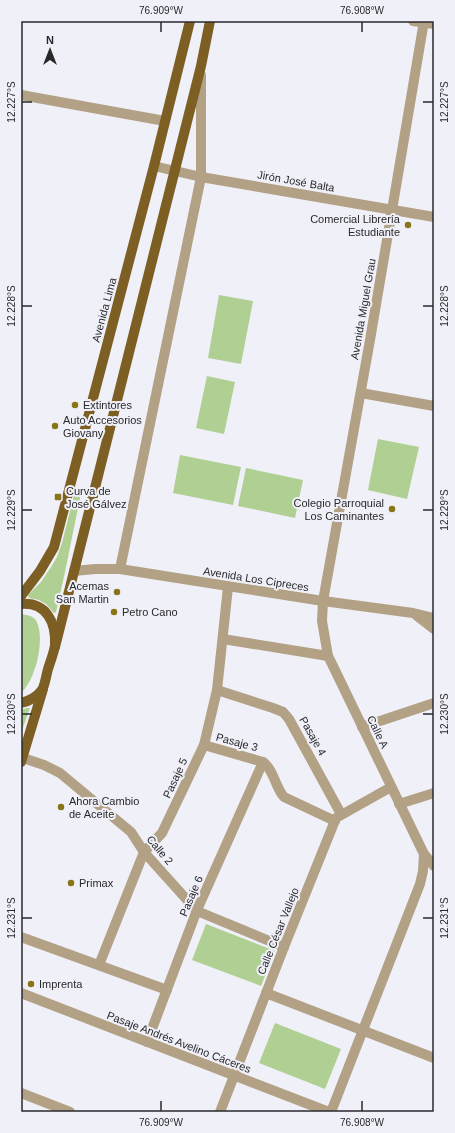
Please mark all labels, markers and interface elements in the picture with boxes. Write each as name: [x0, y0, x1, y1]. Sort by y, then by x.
text: 76.909°W: [139, 5, 184, 16]
text: 76.908°W: [340, 5, 385, 16]
north arrow: [30, 30, 70, 70]
text: N: [46, 34, 54, 46]
text: 12.227°S: [6, 81, 17, 123]
text: 12.227°S: [439, 81, 450, 123]
street label: Jirón José Balta: [256, 168, 336, 194]
place label: Comercial Librería Estudiante: [310, 213, 401, 238]
marker: Comercial Librería Estudiante: [403, 220, 413, 230]
street label: Avenida Miguel Grau: [348, 257, 378, 361]
street label: Avenida Lima: [90, 276, 119, 344]
text: 12.228°S: [6, 285, 17, 327]
text: 12.228°S: [439, 285, 450, 327]
place label: Extintores: [83, 399, 132, 411]
marker: Extintores: [70, 400, 80, 410]
place label: Auto Accesorios Giovany: [63, 414, 142, 439]
marker: Auto Accesorios Giovany: [50, 421, 60, 431]
place label: Curva de José Gálvez: [66, 485, 127, 510]
text: 12.229°S: [6, 489, 17, 531]
text: 12.229°S: [439, 489, 450, 531]
marker: Curva de José Gálvez: [53, 492, 63, 502]
place label: Colegio Parroquial Los Caminantes: [294, 497, 384, 522]
marker: Colegio Parroquial Los Caminantes: [387, 504, 397, 514]
street label: Avenida Los Cipreces: [202, 565, 310, 593]
place label: Acemas San Martin: [56, 580, 109, 605]
marker: Acemas San Martin: [112, 587, 122, 597]
place label: Petro Cano: [122, 606, 178, 618]
marker: Petro Cano: [109, 607, 119, 617]
text: 12.230°S: [6, 693, 17, 735]
text: 12.230°S: [439, 693, 450, 735]
street label: Pasaje 4: [297, 714, 329, 758]
street label: Calle A: [365, 714, 391, 751]
street label: Pasaje 3: [215, 731, 259, 753]
street label: Pasaje 5: [161, 756, 189, 800]
place label: Ahora Cambio de Aceite: [69, 795, 139, 820]
marker: Ahora Cambio de Aceite: [56, 802, 66, 812]
street label: Calle 2: [144, 833, 176, 867]
street label: Pasaje 6: [177, 874, 205, 918]
place label: Primax: [79, 877, 114, 889]
marker: Primax: [66, 878, 76, 888]
street label: Calle César Vallejo: [255, 886, 301, 976]
text: 12.231°S: [6, 897, 17, 939]
text: 12.231°S: [439, 897, 450, 939]
place label: Imprenta: [39, 978, 83, 990]
marker: Imprenta: [26, 979, 36, 989]
street label: Pasaje Andrés Avelino Cáceres: [105, 1009, 253, 1075]
text: 76.909°W: [139, 1117, 184, 1128]
text: 76.908°W: [340, 1117, 385, 1128]

